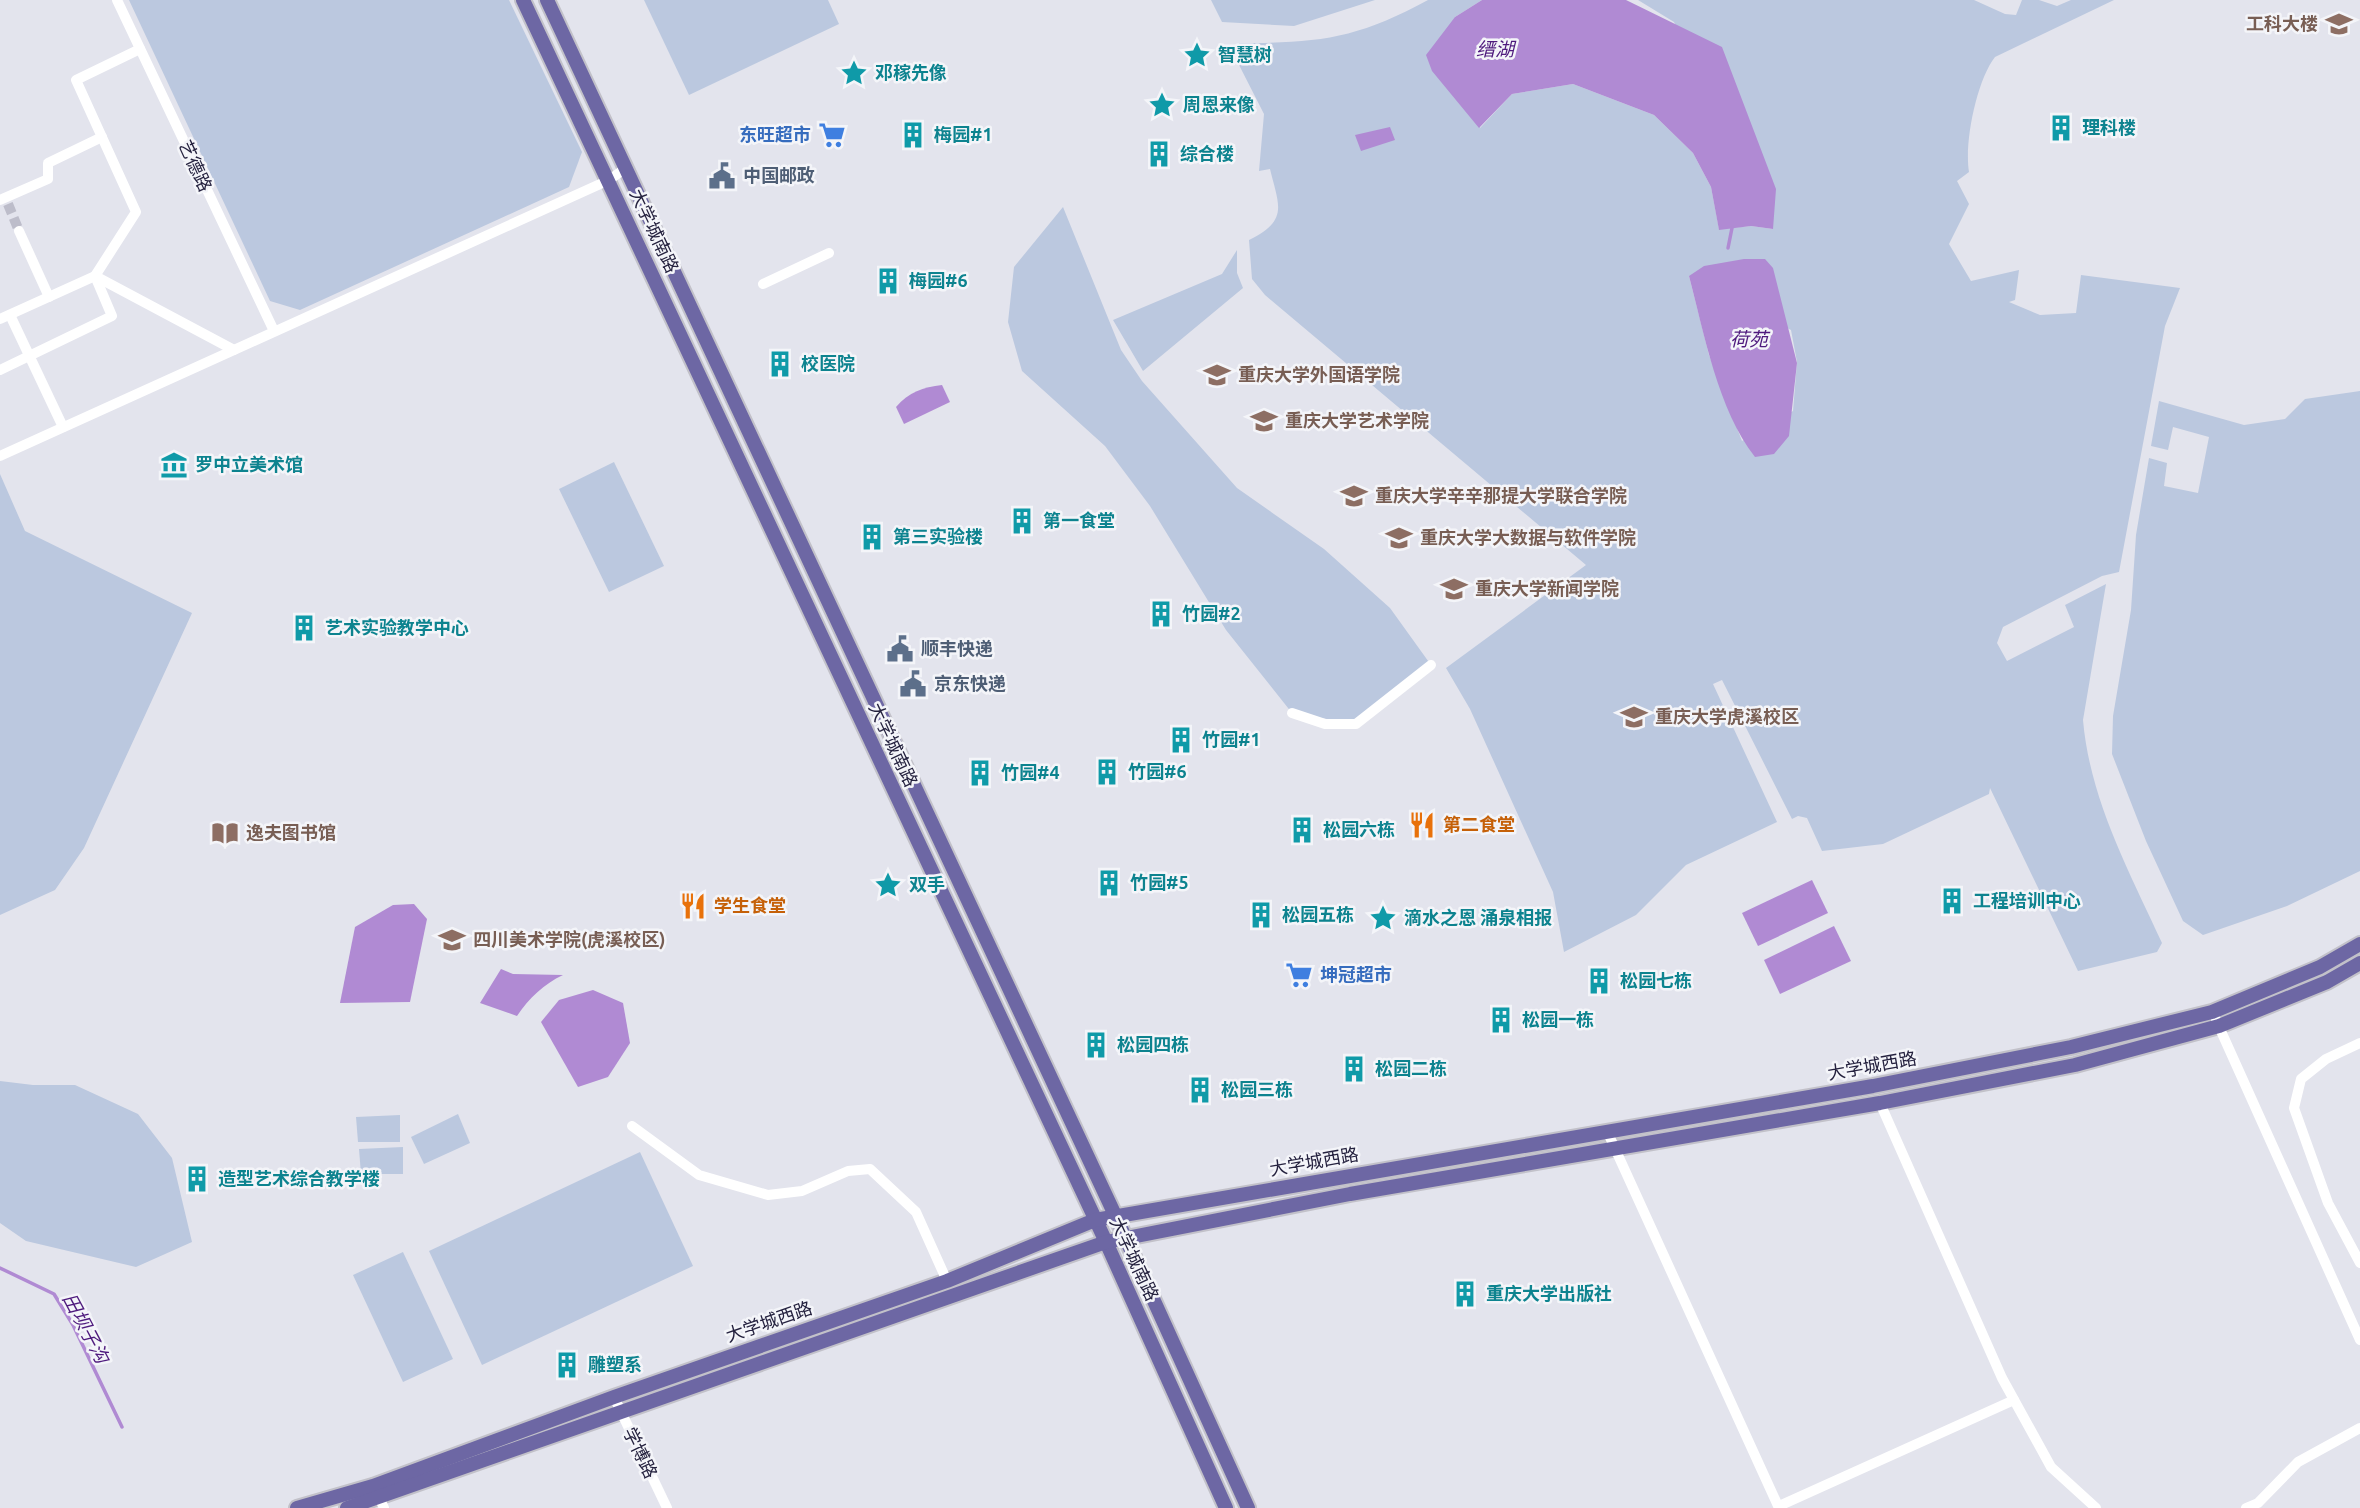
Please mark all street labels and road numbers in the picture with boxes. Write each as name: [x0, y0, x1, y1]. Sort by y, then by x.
street label: 艺德路: [175, 137, 216, 194]
street label: 大学城南路: [627, 186, 683, 276]
street label: 大学城南路: [866, 700, 922, 790]
street label: 大学城西路: [1826, 1047, 1918, 1083]
street label: 大学城西路: [1268, 1143, 1360, 1179]
street label: 大学城南路: [1107, 1214, 1163, 1304]
street label: 大学城西路: [723, 1297, 814, 1345]
street label: 学博路: [620, 1424, 662, 1481]

